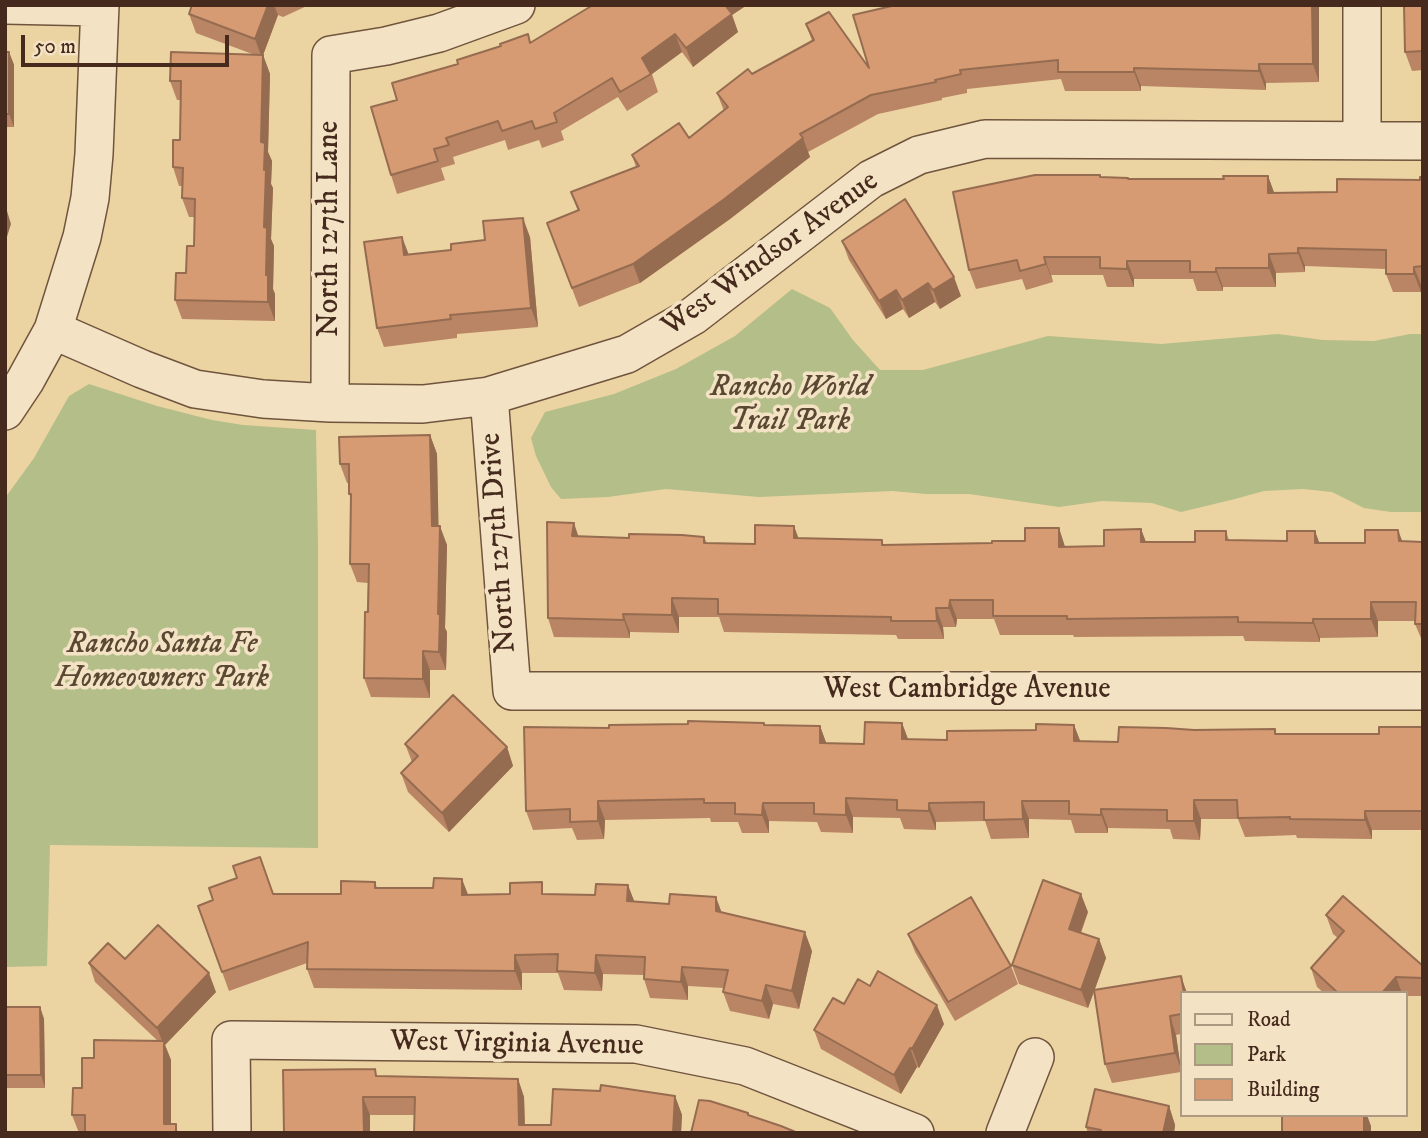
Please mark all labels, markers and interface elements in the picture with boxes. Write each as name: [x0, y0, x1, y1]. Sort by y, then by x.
scale bar: [24, 21, 233, 65]
text: 50 m: [34, 34, 76, 60]
street label: North 127th Lane: [313, 121, 349, 337]
street label: West Windsor Avenue: [656, 164, 886, 346]
park label: Rancho World Trail Park: [710, 371, 870, 442]
street label: North 127th Drive: [474, 432, 526, 654]
park label: Rancho Santa Fe Homeowners Park: [55, 628, 269, 698]
street label: West Cambridge Avenue: [823, 673, 1111, 709]
legend: [1180, 991, 1407, 1117]
text: Road: [1247, 1007, 1291, 1033]
street label: West Virginia Avenue: [390, 1025, 644, 1065]
text: Park: [1247, 1042, 1286, 1068]
text: Building: [1247, 1077, 1319, 1103]

